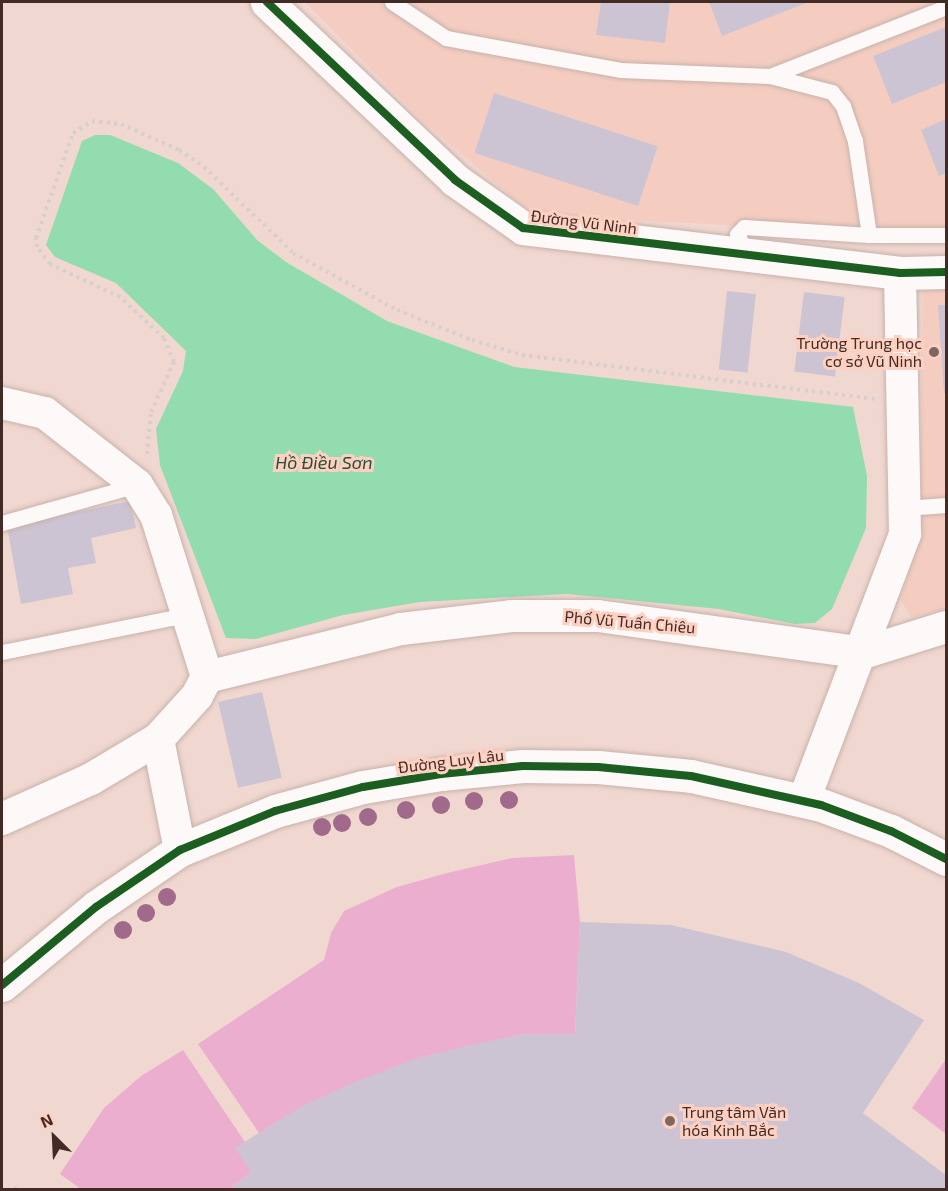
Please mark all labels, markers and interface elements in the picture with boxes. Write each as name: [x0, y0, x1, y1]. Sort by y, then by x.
street label: Đường Vũ Ninh: [530, 206, 638, 238]
place label: Trường Trung học cơ sở Vũ Ninh: [796, 333, 922, 371]
marker: Trường Trung học cơ sở Vũ Ninh: [927, 345, 941, 359]
water label: Hồ Điều Sơn: [275, 451, 373, 473]
street label: Phố Vũ Tuấn Chiêu: [563, 607, 697, 637]
street label: Đường Luy Lâu: [397, 745, 505, 777]
place label: Trung tâm Văn hóa Kinh Bắc: [682, 1102, 787, 1140]
north arrow: [24, 1107, 84, 1167]
text: N: [37, 1109, 56, 1131]
marker: Trung tâm Văn hóa Kinh Bắc: [663, 1114, 677, 1128]

